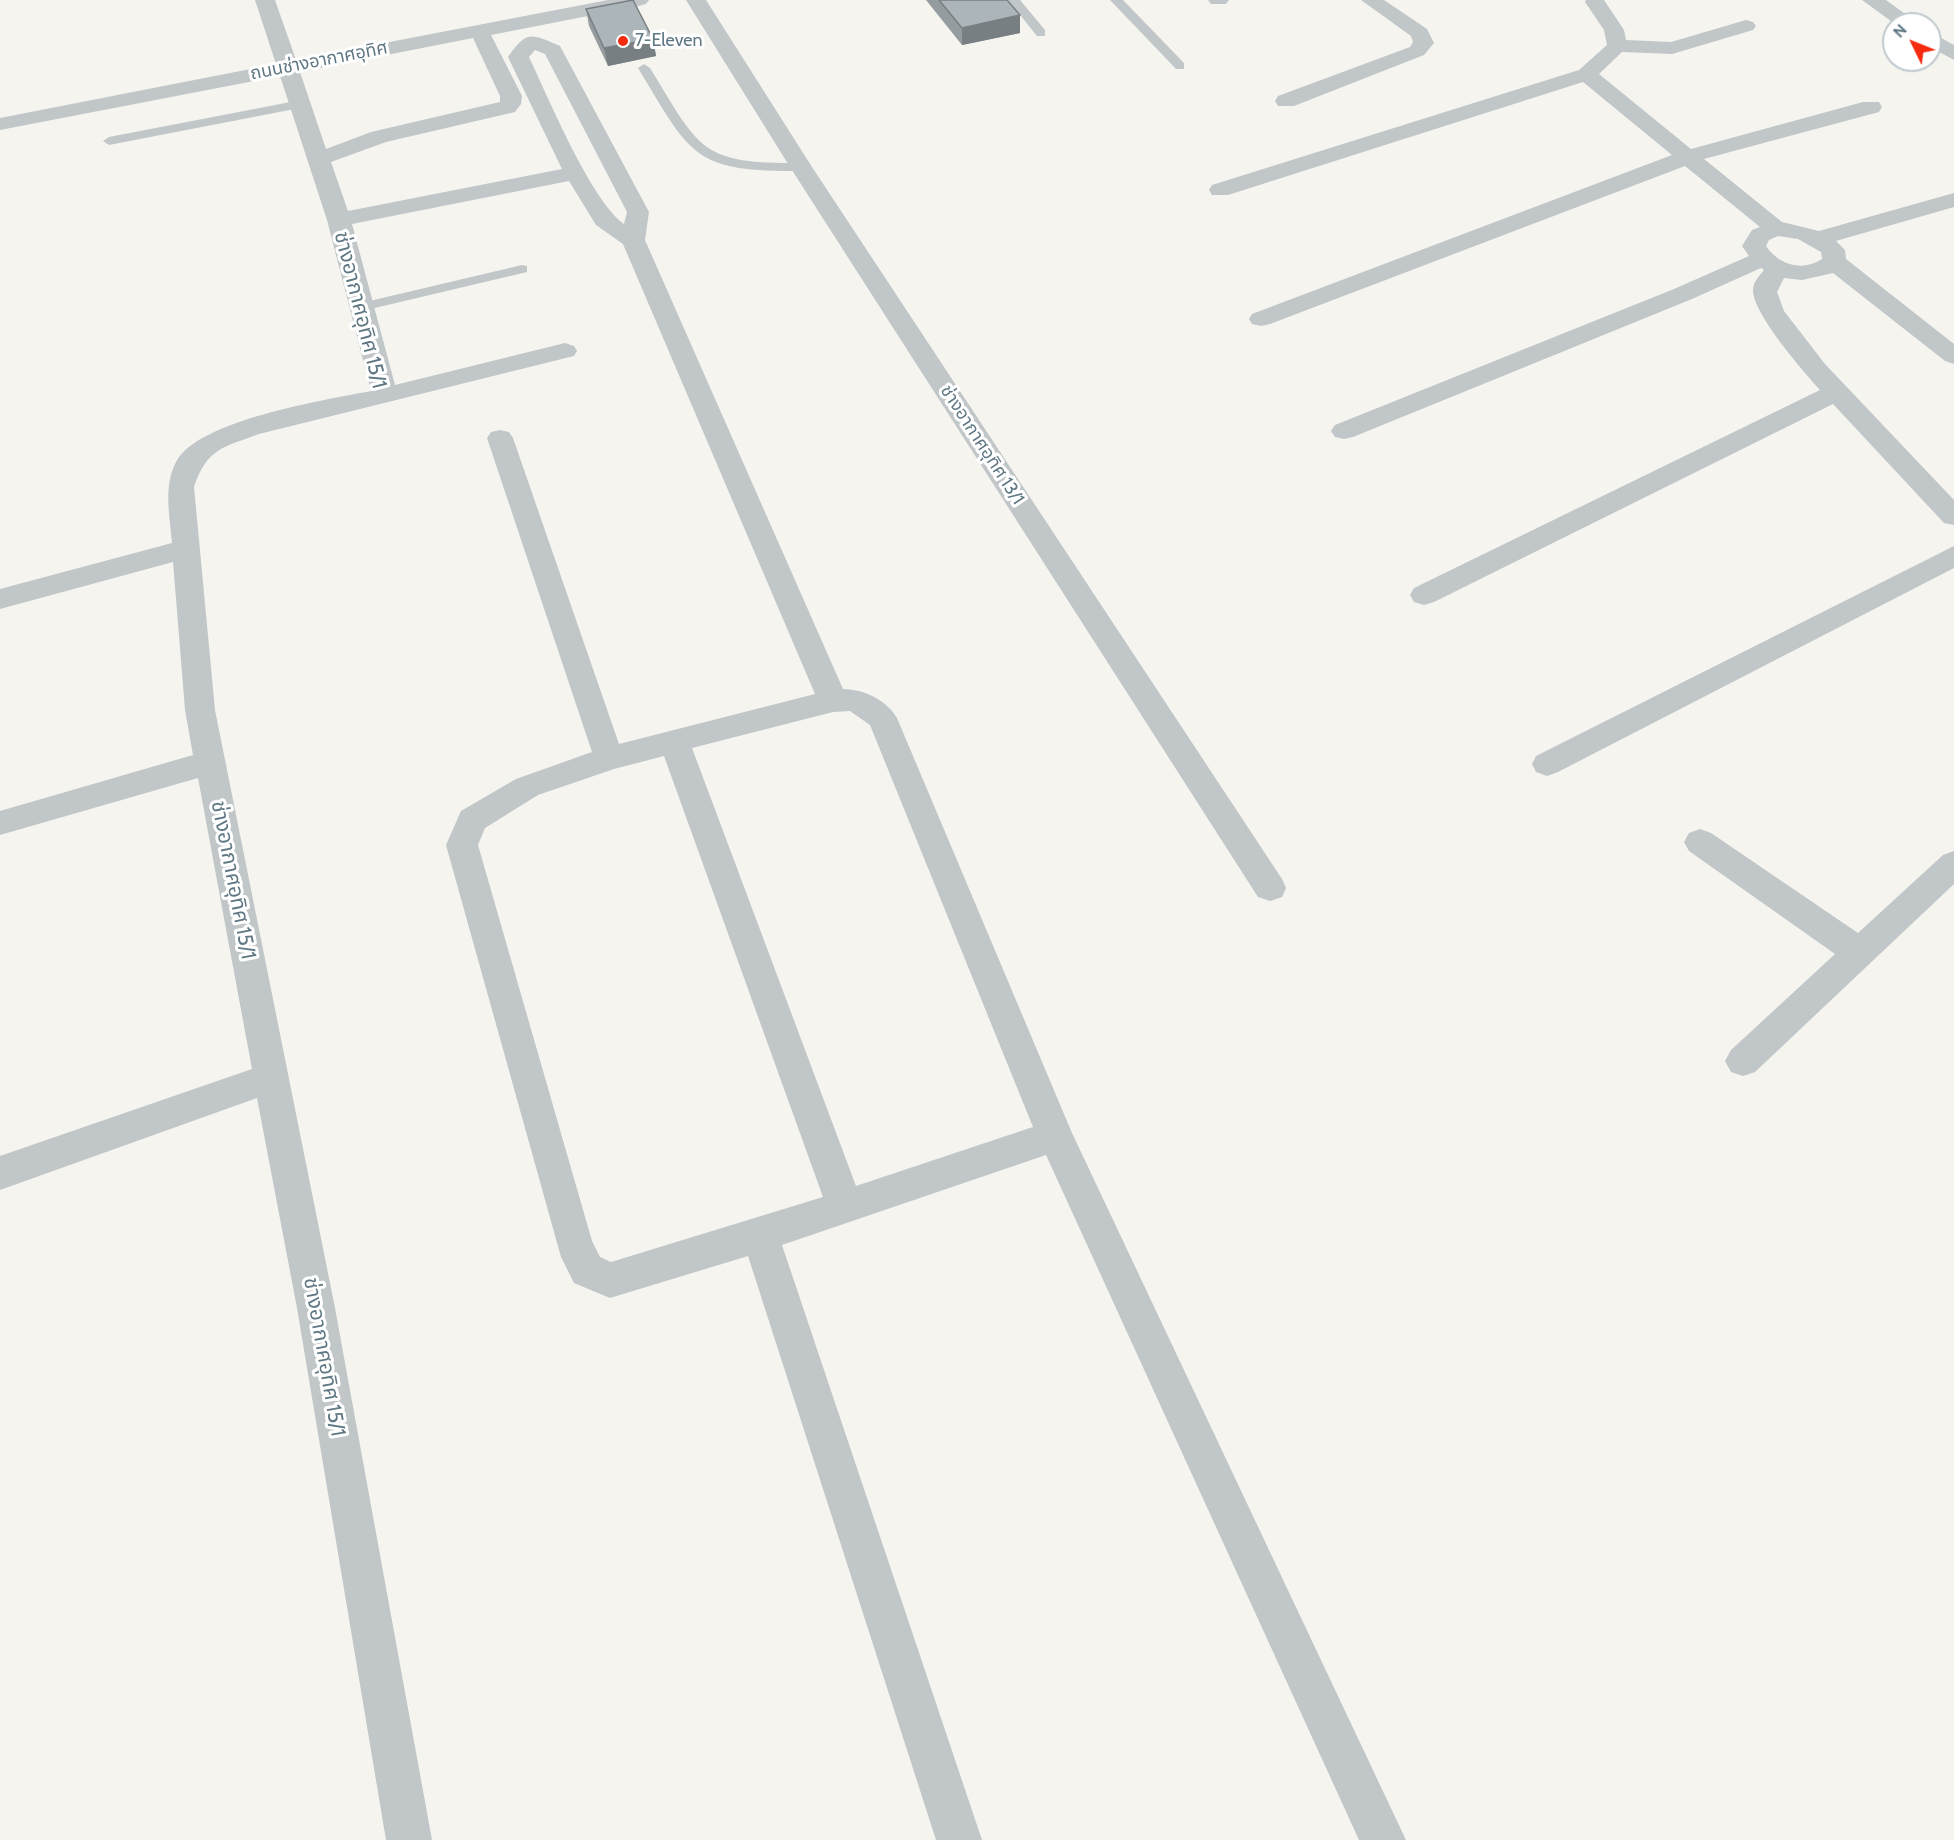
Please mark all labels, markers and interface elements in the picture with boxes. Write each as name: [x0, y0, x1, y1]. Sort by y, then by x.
north arrow: [1882, 12, 1942, 72]
text: N: [1889, 20, 1911, 41]
place label: 7-Eleven: [635, 30, 703, 52]
marker: 7-Eleven: [616, 34, 630, 48]
street label: ถนนช่างอากาศอุทิศ: [249, 37, 389, 85]
street label: ช่างอากาศอุทิศ 15/1: [328, 229, 392, 391]
street label: ช่างอากาศอุทิศ 13/1: [935, 381, 1029, 509]
street label: ช่างอากาศอุทิศ 15/1: [205, 799, 261, 961]
street label: ช่างอากาศอุทิศ 15/1: [298, 1276, 350, 1438]

